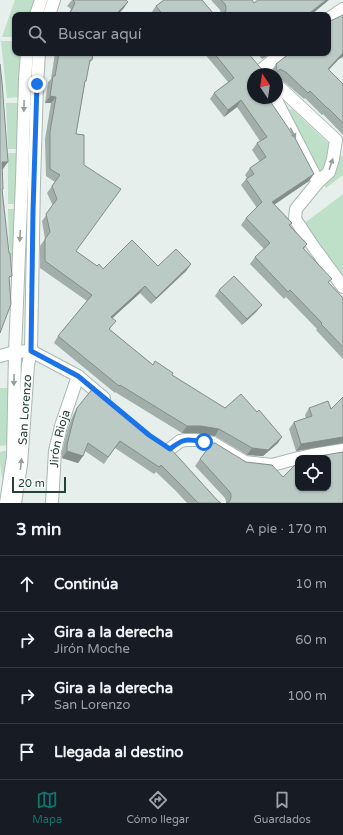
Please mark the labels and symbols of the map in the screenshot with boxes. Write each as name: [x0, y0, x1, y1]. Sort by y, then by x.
north arrow: [247, 68, 283, 104]
route end: [28, 75, 46, 93]
one-way arrow: [21, 100, 27, 113]
one-way arrow: [290, 127, 296, 139]
one-way arrow: [328, 157, 334, 169]
one-way arrow: [17, 230, 23, 243]
one-way arrow: [11, 374, 17, 387]
street label: San Lorenzo: [15, 374, 34, 445]
street label: Jirón Rioja: [47, 408, 73, 468]
route start: [195, 433, 213, 451]
one-way arrow: [18, 458, 24, 470]
scale bar: [12, 475, 66, 494]

